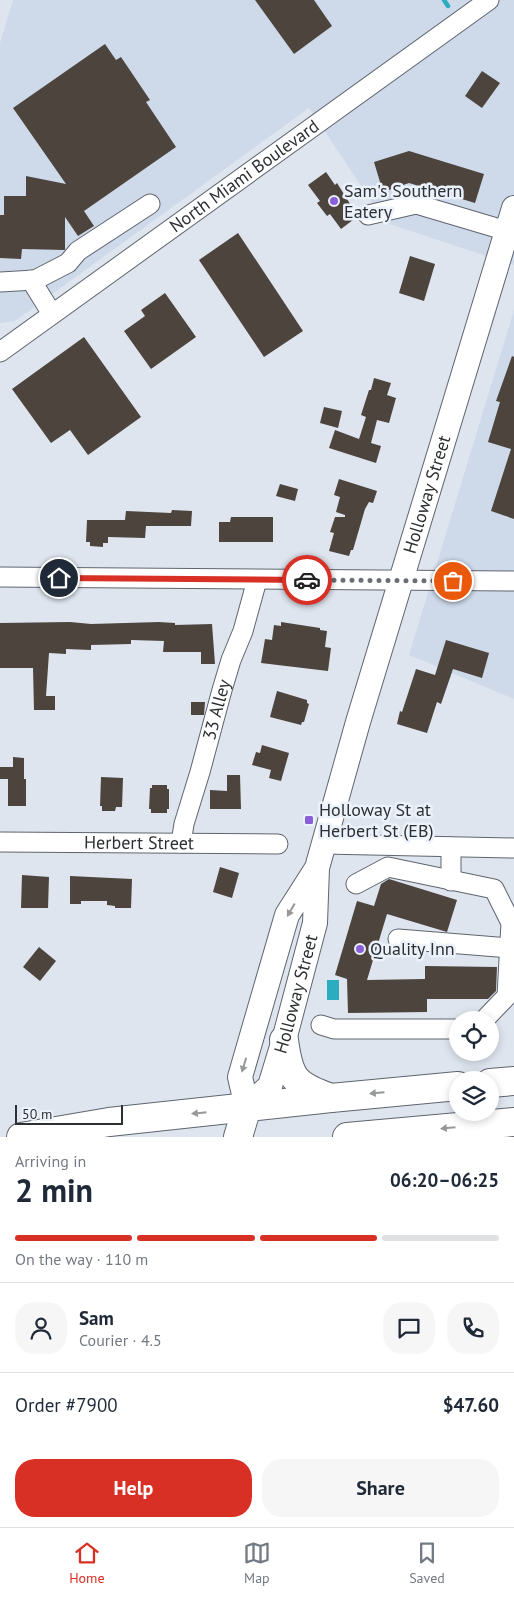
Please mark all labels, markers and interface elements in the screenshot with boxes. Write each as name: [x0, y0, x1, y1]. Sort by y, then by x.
street label: North Miami Boulevard: [165, 114, 323, 237]
place label: Sam's Southern Eatery: [344, 179, 462, 223]
marker: Sam's Southern Eatery: [328, 195, 340, 207]
street label: Holloway Street: [398, 432, 455, 556]
courier: [282, 555, 332, 605]
pin: [38, 557, 80, 599]
pin: [432, 560, 474, 602]
icon: home: [45, 564, 73, 592]
icon: car: [293, 566, 321, 594]
icon: bag: [439, 567, 467, 595]
street label: 33 Alley: [197, 676, 236, 743]
place label: Holloway St at Herbert St (EB): [319, 798, 434, 842]
marker: Holloway St at Herbert St (EB): [303, 814, 315, 826]
street label: Herbert Street: [84, 831, 194, 854]
one-way arrow: [287, 903, 296, 916]
street label: Holloway Street: [269, 932, 322, 1056]
place label: Quality Inn: [370, 937, 455, 960]
marker: Quality Inn: [354, 943, 366, 955]
map controls: [449, 1011, 499, 1121]
button: locate: [449, 1011, 499, 1061]
one-way arrow: [239, 1058, 247, 1073]
button: layers: [449, 1071, 499, 1121]
one-way arrow: [369, 1089, 385, 1097]
scale bar: [15, 1102, 122, 1125]
text: 50 m: [22, 1105, 52, 1123]
one-way arrow: [190, 1109, 206, 1117]
one-way arrow: [440, 1124, 456, 1132]
text: Arriving in: [15, 1151, 86, 1171]
text: 06:20–06:25: [390, 1168, 499, 1192]
text: 2 min: [15, 1169, 93, 1211]
text: On the way · 110 m: [15, 1249, 148, 1269]
button: person: [15, 1302, 67, 1354]
button: chat: [383, 1302, 435, 1354]
button: phone: [447, 1302, 499, 1354]
text: Sam: [79, 1306, 114, 1330]
text: Courier · 4.5: [79, 1330, 162, 1350]
text: Order #7900: [15, 1393, 118, 1417]
text: $47.60: [443, 1393, 499, 1417]
button: Help: [15, 1459, 252, 1517]
button: Share: [262, 1459, 499, 1517]
tab: Home: [69, 1539, 105, 1587]
tab: Map: [243, 1539, 271, 1587]
tab: Saved: [409, 1539, 445, 1587]

